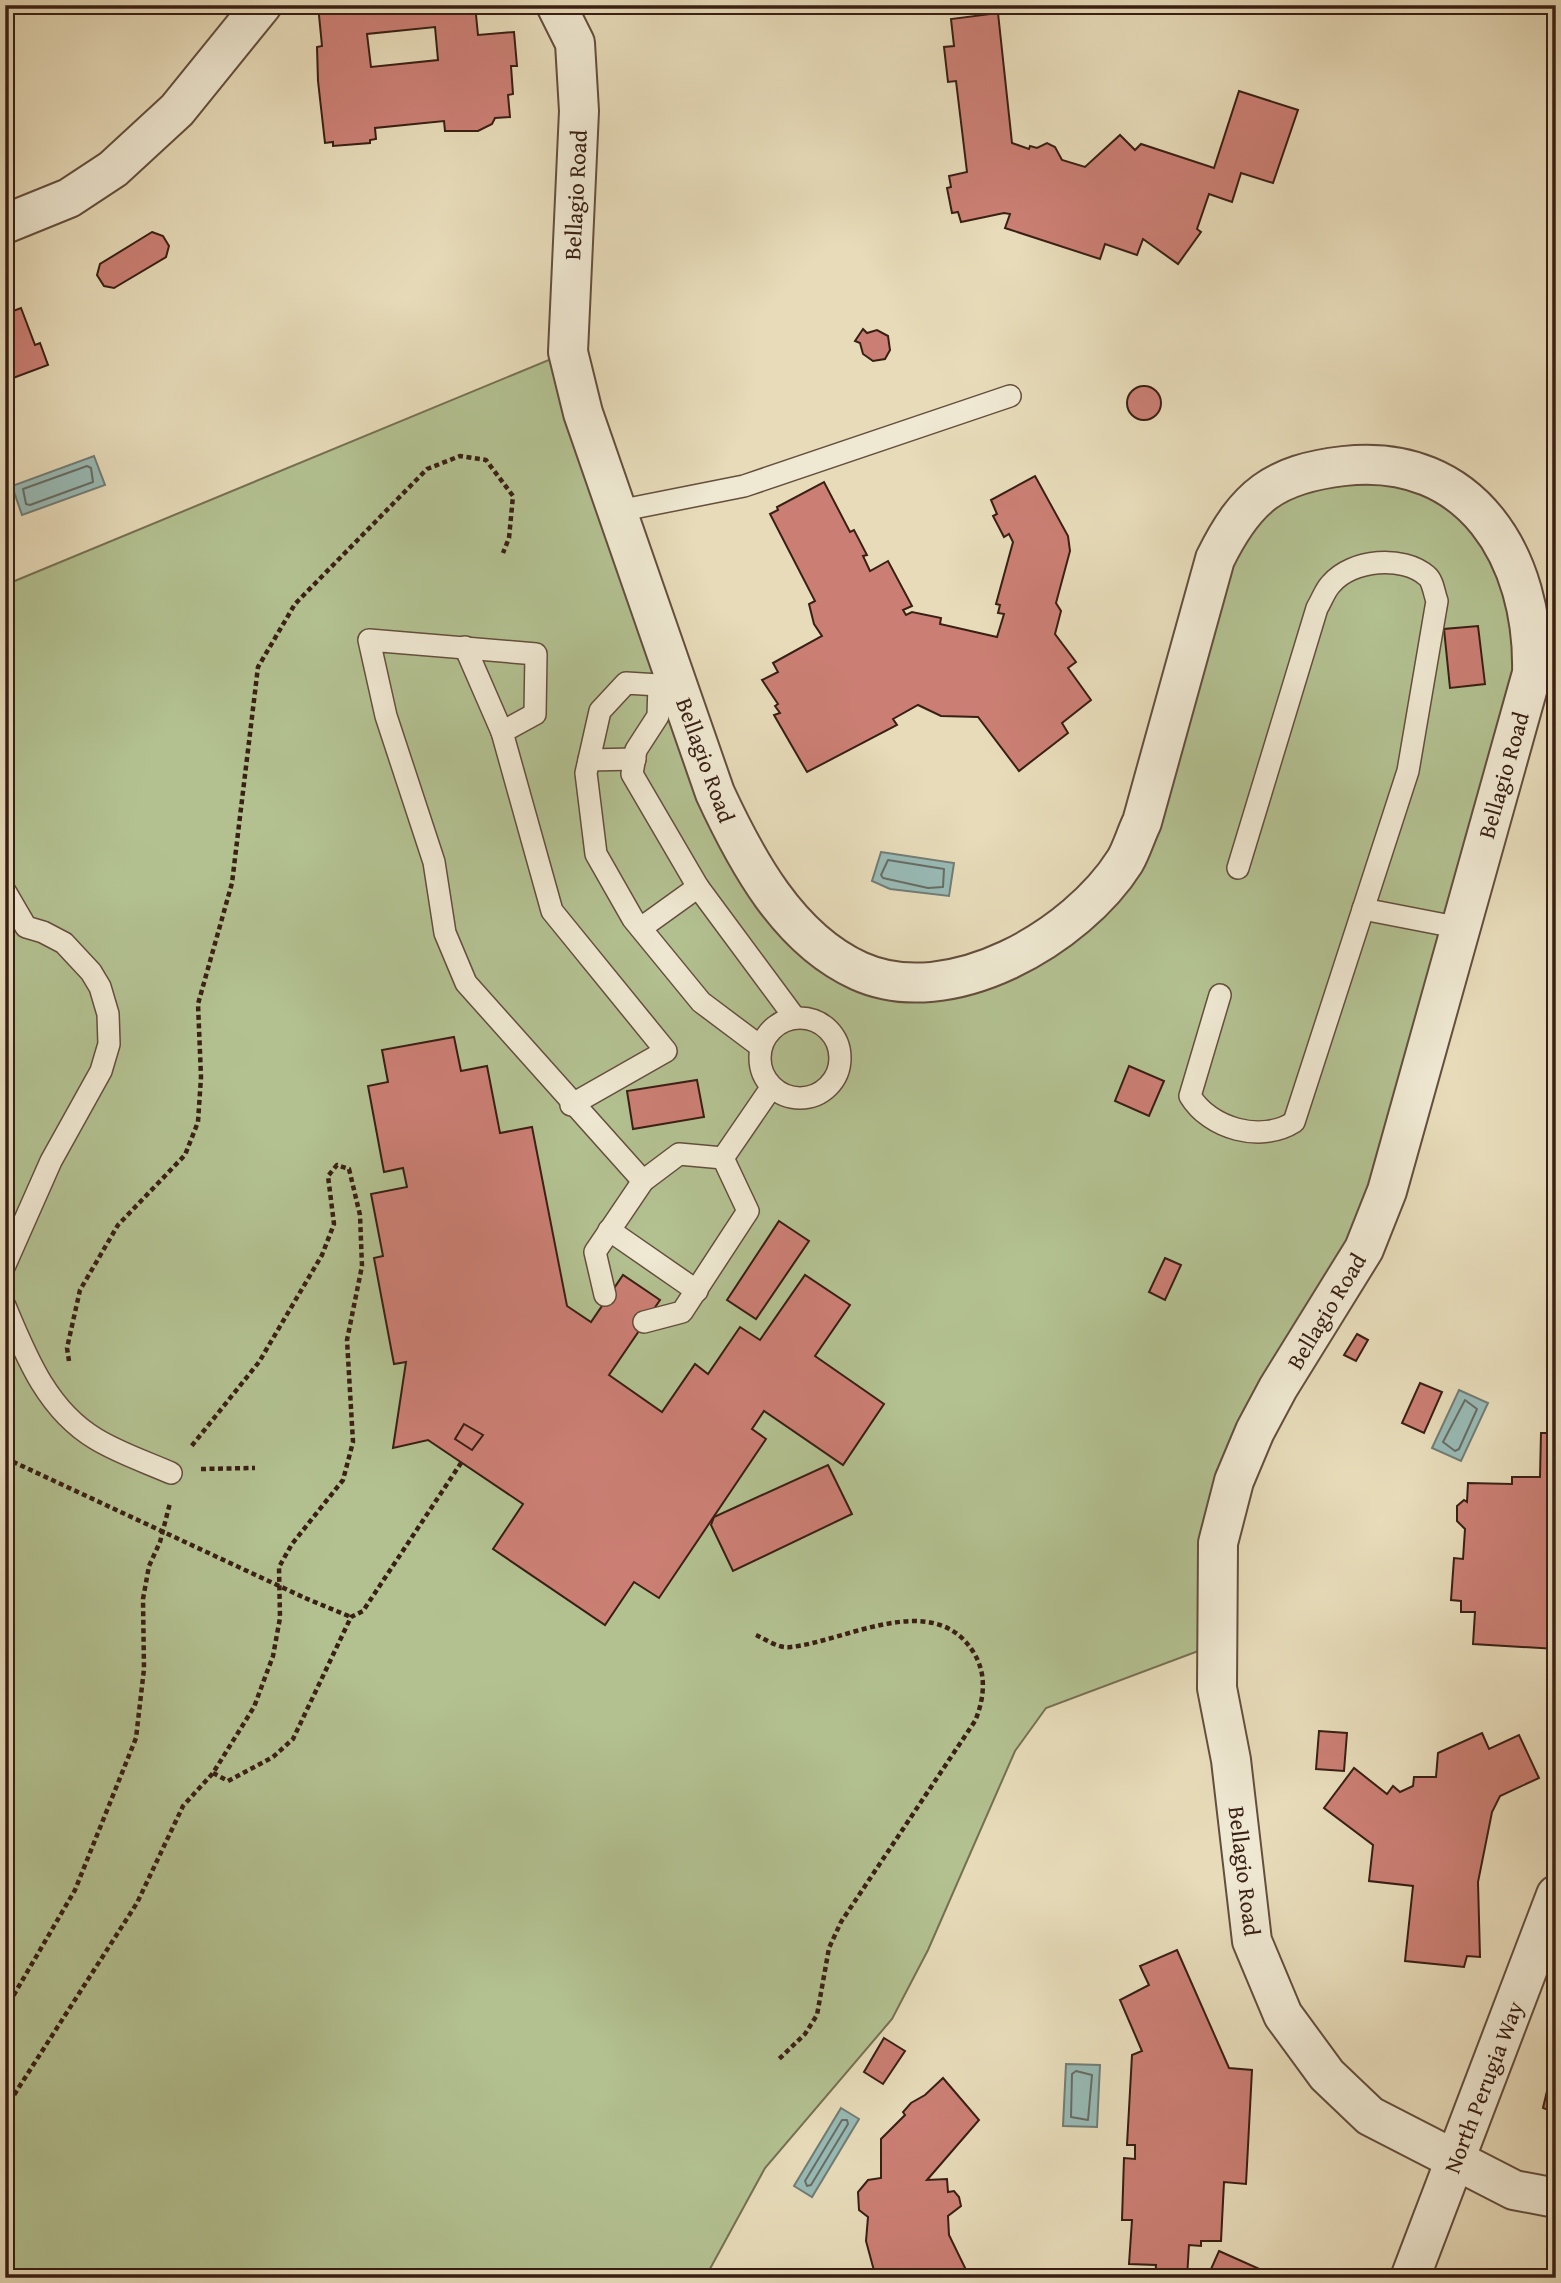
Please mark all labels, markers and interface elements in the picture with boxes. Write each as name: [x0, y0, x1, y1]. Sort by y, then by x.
street label: Bellagio Road: [555, 128, 595, 261]
street label: Bellagio Road: [668, 693, 744, 828]
street label: Bellagio Road: [1469, 707, 1537, 842]
street label: Bellagio Road: [1278, 1246, 1374, 1375]
street label: Bellagio Road: [1221, 1804, 1269, 1938]
street label: North Perugia Way: [1435, 1996, 1531, 2178]

